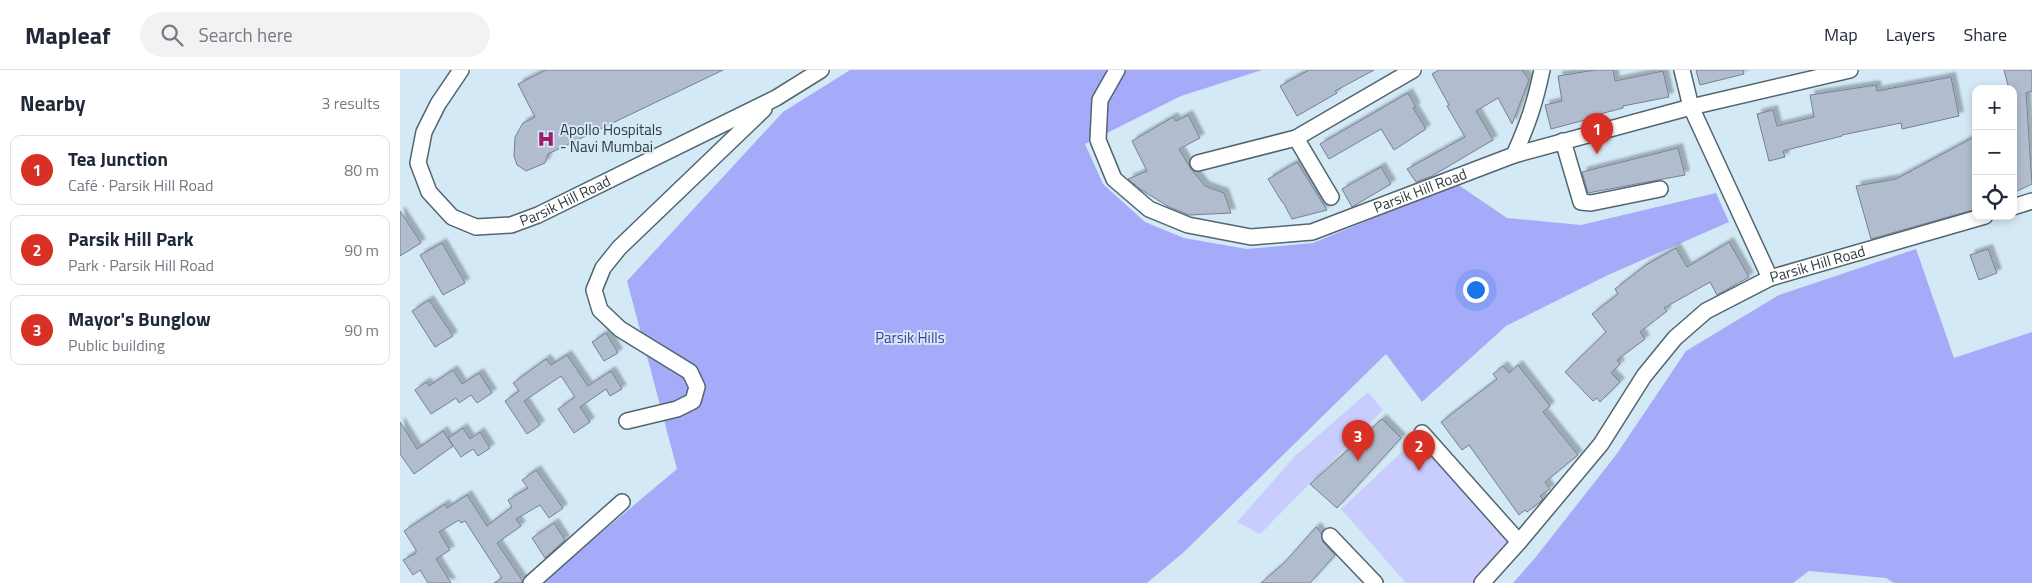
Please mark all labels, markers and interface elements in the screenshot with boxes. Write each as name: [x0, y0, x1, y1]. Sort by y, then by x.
search box: [140, 12, 490, 57]
text: Mapleaf: [25, 17, 110, 53]
text: Search here: [198, 20, 293, 49]
icon: search: [158, 21, 186, 49]
text: Map: [1824, 21, 1858, 48]
text: Layers: [1886, 21, 1935, 48]
text: Share: [1963, 21, 2007, 48]
map controls: [1972, 85, 2017, 220]
button: +: [1972, 85, 2017, 130]
text: Nearby: [20, 87, 85, 119]
text: 3 results: [321, 91, 380, 115]
pin: 1: [1581, 113, 1613, 154]
place label: Apollo Hospitals - Navi Mumbai: [560, 118, 662, 158]
hospital icon: Apollo Hospitals - Navi Mumbai: [536, 129, 556, 149]
button: −: [1972, 130, 2017, 175]
text: Tea Junction: [68, 144, 168, 173]
text: 1: [33, 158, 41, 182]
text: 80 m: [344, 158, 379, 182]
street label: Parsik Hill Road: [1370, 162, 1470, 219]
street label: Parsik Hill Road: [516, 169, 614, 232]
text: Café · Parsik Hill Road: [68, 173, 213, 197]
button: locate: [1972, 175, 2017, 220]
text: Parsik Hill Park: [68, 224, 194, 253]
text: 2: [33, 238, 41, 262]
text: 90 m: [344, 238, 379, 262]
street label: Parsik Hill Road: [1767, 239, 1868, 289]
text: Park · Parsik Hill Road: [68, 253, 214, 277]
your location: [1463, 277, 1489, 303]
text: Mayor's Bunglow: [68, 304, 211, 333]
text: 3: [33, 318, 41, 342]
text: 90 m: [344, 318, 379, 342]
park label: Parsik Hills: [875, 326, 945, 349]
text: Public building: [68, 333, 165, 357]
pin: 3: [1342, 420, 1374, 461]
pin: 2: [1403, 430, 1435, 471]

